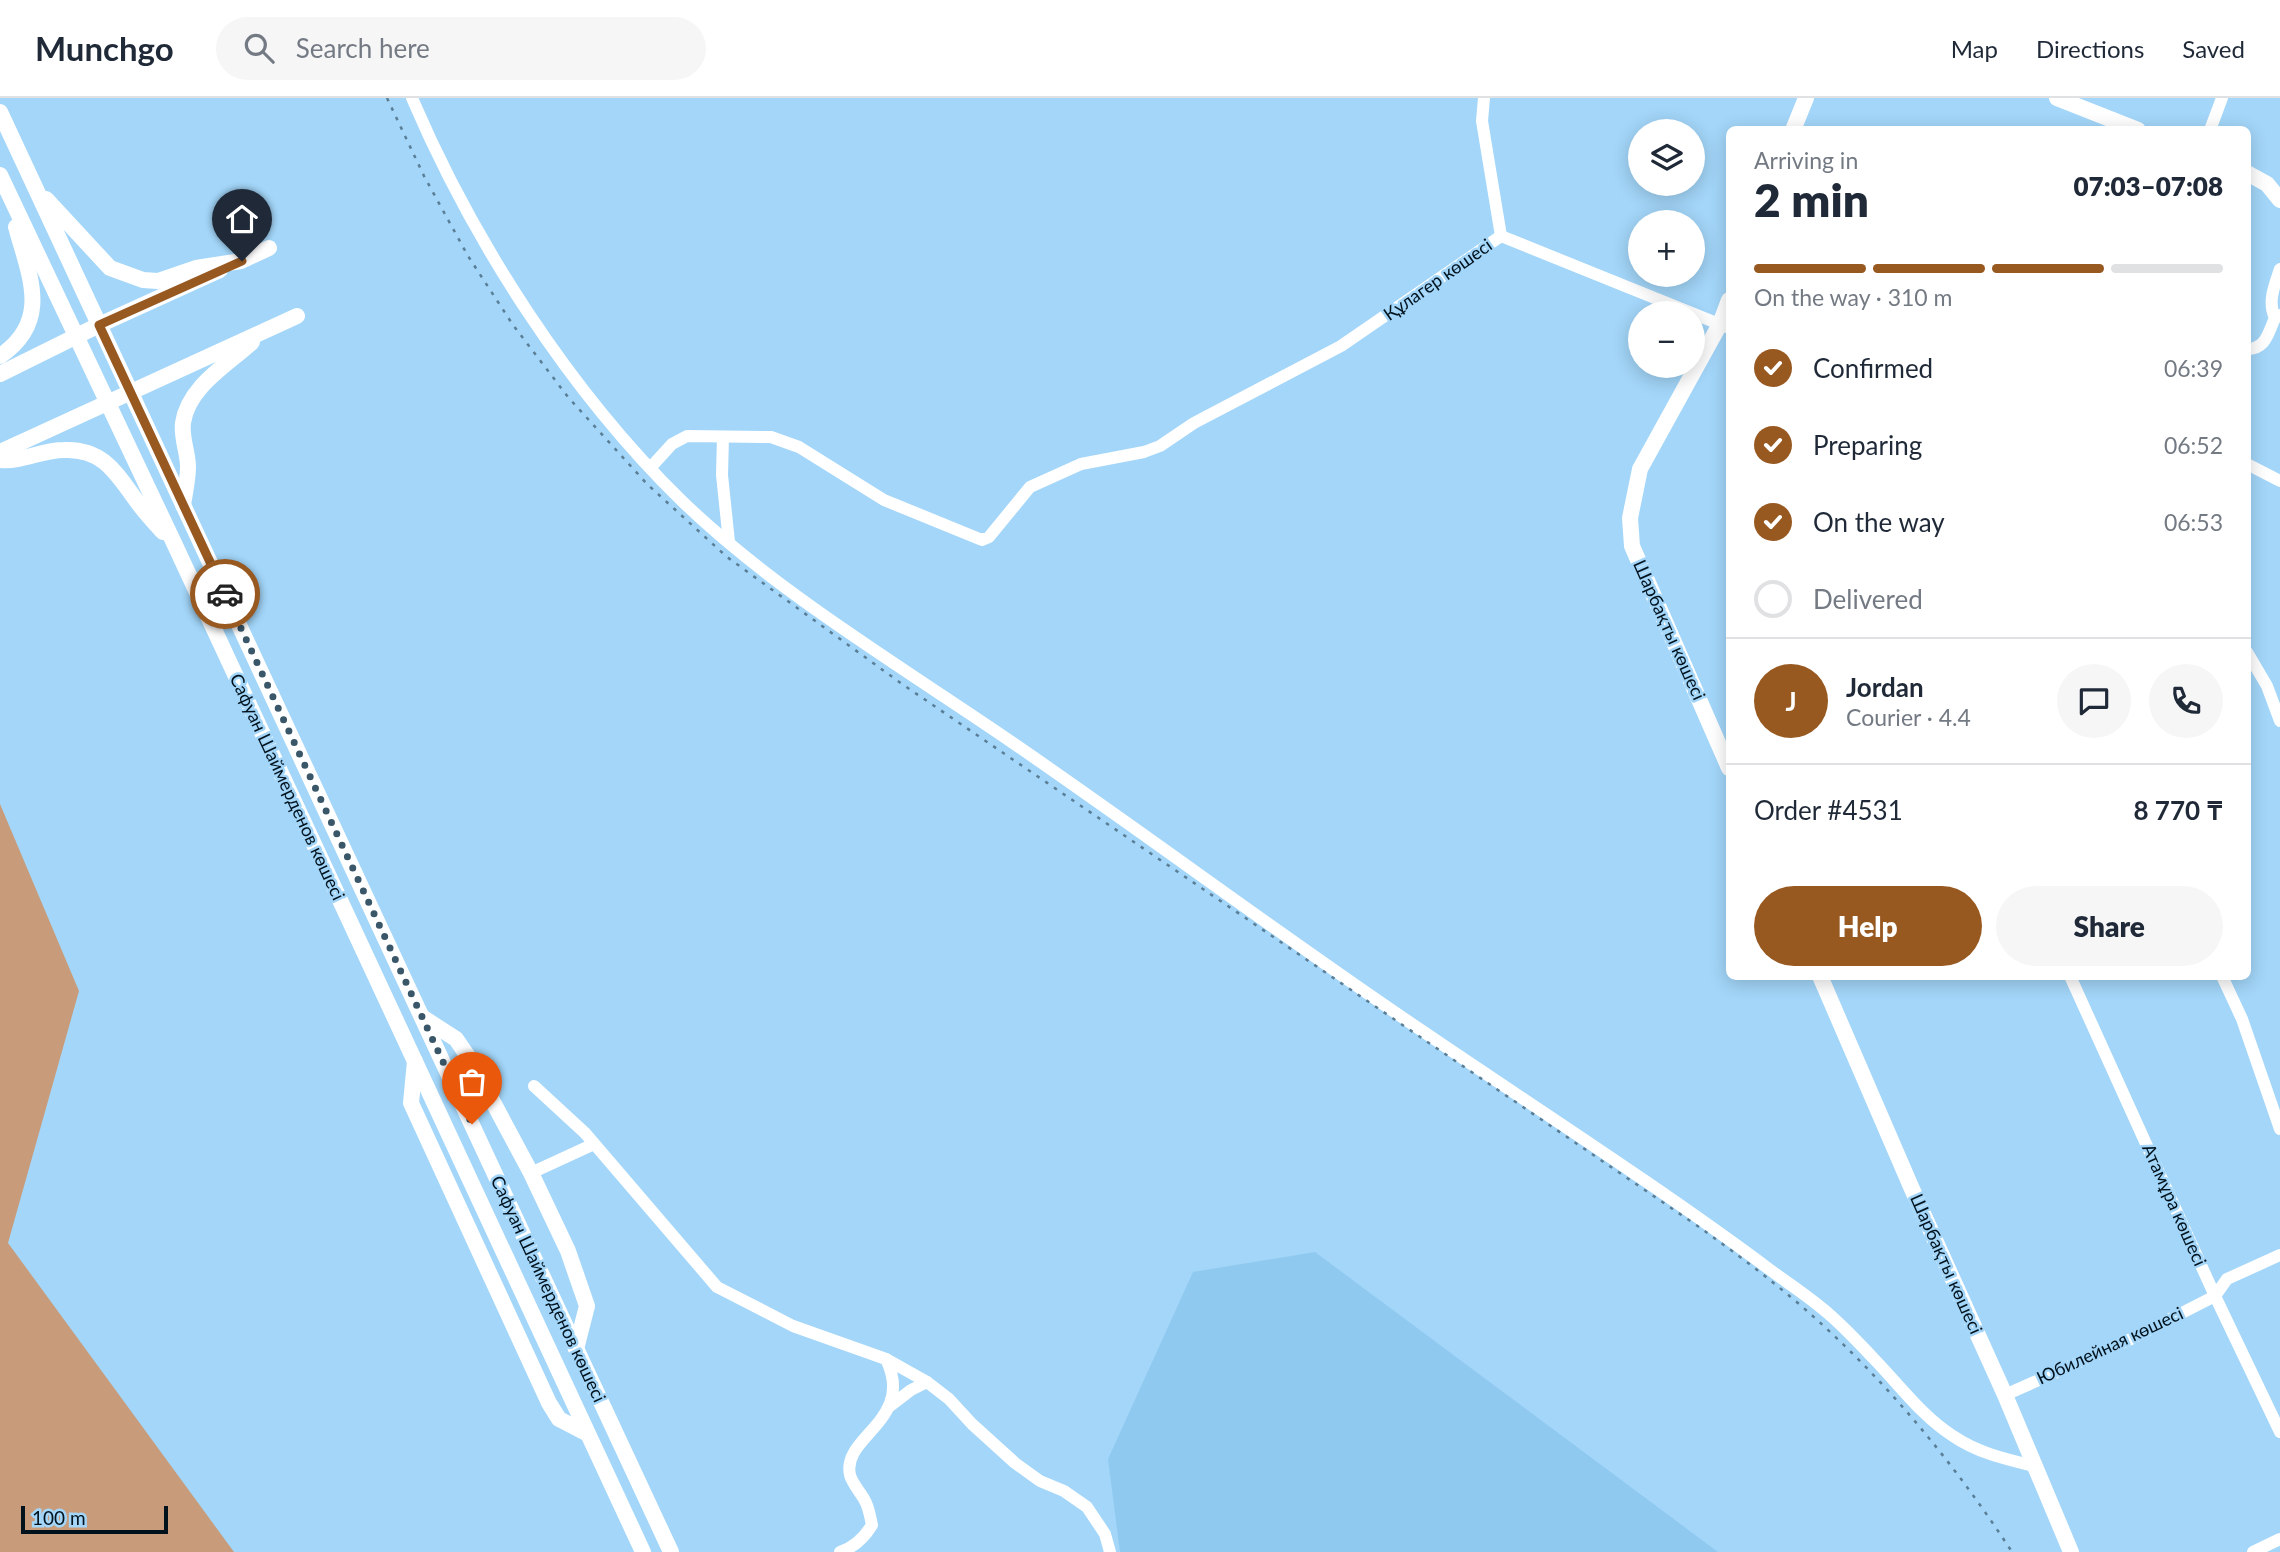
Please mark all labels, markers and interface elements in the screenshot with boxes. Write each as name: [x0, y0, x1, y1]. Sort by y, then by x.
search box: [216, 17, 706, 80]
text: Munchgo: [35, 28, 174, 68]
icon: search: [240, 29, 278, 67]
text: Search here: [296, 32, 430, 64]
text: Map: [1951, 34, 1998, 63]
text: Directions: [2036, 34, 2144, 63]
text: Saved: [2182, 34, 2245, 63]
map controls: [1628, 119, 1705, 378]
button: layers: [1628, 119, 1705, 196]
text: Arriving in: [1754, 146, 1858, 174]
text: 07:03–07:08: [2073, 170, 2223, 202]
text: 2 min: [1754, 172, 1869, 227]
pin: [212, 189, 272, 261]
icon: home: [223, 200, 261, 238]
button: +: [1628, 210, 1705, 287]
street label: Құлагер көшесі: [1379, 234, 1496, 325]
text: On the way · 310 m: [1754, 283, 1953, 311]
button: −: [1628, 301, 1705, 378]
icon: check: [1754, 349, 1792, 387]
text: Confirmed: [1813, 352, 1933, 384]
text: 06:39: [2164, 354, 2223, 382]
icon: check: [1754, 426, 1792, 464]
text: Preparing: [1813, 429, 1922, 461]
text: 06:52: [2164, 431, 2223, 459]
icon: check: [1754, 503, 1792, 541]
text: On the way: [1813, 506, 1945, 538]
text: 06:53: [2164, 508, 2223, 536]
street label: Шарбақты көшесі: [1629, 556, 1711, 703]
courier: [190, 559, 260, 629]
icon: car: [206, 575, 244, 613]
text: Delivered: [1813, 583, 1923, 615]
button: chat: [2057, 664, 2131, 738]
button: phone: [2149, 664, 2223, 738]
street label: Сафуан Шаймерденов көшесі: [226, 670, 350, 903]
text: Jordan: [1846, 671, 1924, 703]
text: J: [1785, 685, 1797, 717]
text: Courier · 4.4: [1846, 703, 1971, 731]
text: Order #4531: [1754, 794, 1903, 826]
text: 8 770 ₸: [2133, 794, 2223, 826]
button: Help: [1754, 886, 1982, 966]
button: Share: [1996, 886, 2223, 966]
pin: [442, 1052, 502, 1124]
icon: bag: [453, 1063, 491, 1101]
street label: Атамұра көшесі: [2138, 1140, 2212, 1269]
street label: Сафуан Шаймерденов көшесі: [487, 1172, 611, 1405]
street label: Шарбақты көшесі: [1906, 1190, 1988, 1337]
street label: Юбилейная көшесі: [2033, 1302, 2186, 1389]
scale bar: [21, 1503, 168, 1535]
text: 100 m: [32, 1506, 86, 1529]

